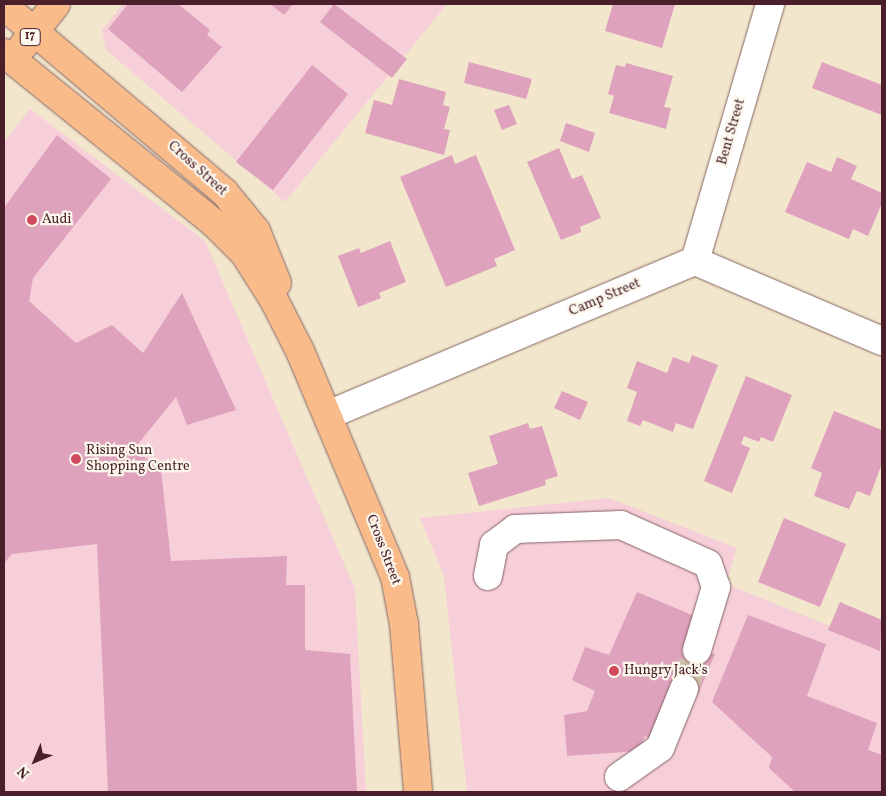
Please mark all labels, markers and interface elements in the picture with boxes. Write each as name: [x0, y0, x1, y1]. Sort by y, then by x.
road number: 17: [19, 28, 41, 46]
street label: Bent Street: [715, 97, 749, 167]
street label: Cross Street: [164, 138, 230, 200]
place label: Audi: [42, 212, 72, 228]
marker: Audi: [26, 214, 38, 226]
street label: Camp Street: [567, 275, 643, 321]
place label: Rising Sun Shopping Centre: [86, 443, 190, 476]
marker: Rising Sun Shopping Centre: [70, 453, 82, 465]
street label: Cross Street: [362, 512, 404, 588]
place label: Hungry Jack's: [624, 663, 708, 679]
marker: Hungry Jack's: [608, 665, 620, 677]
north arrow: [10, 736, 60, 786]
text: N: [14, 762, 34, 782]

